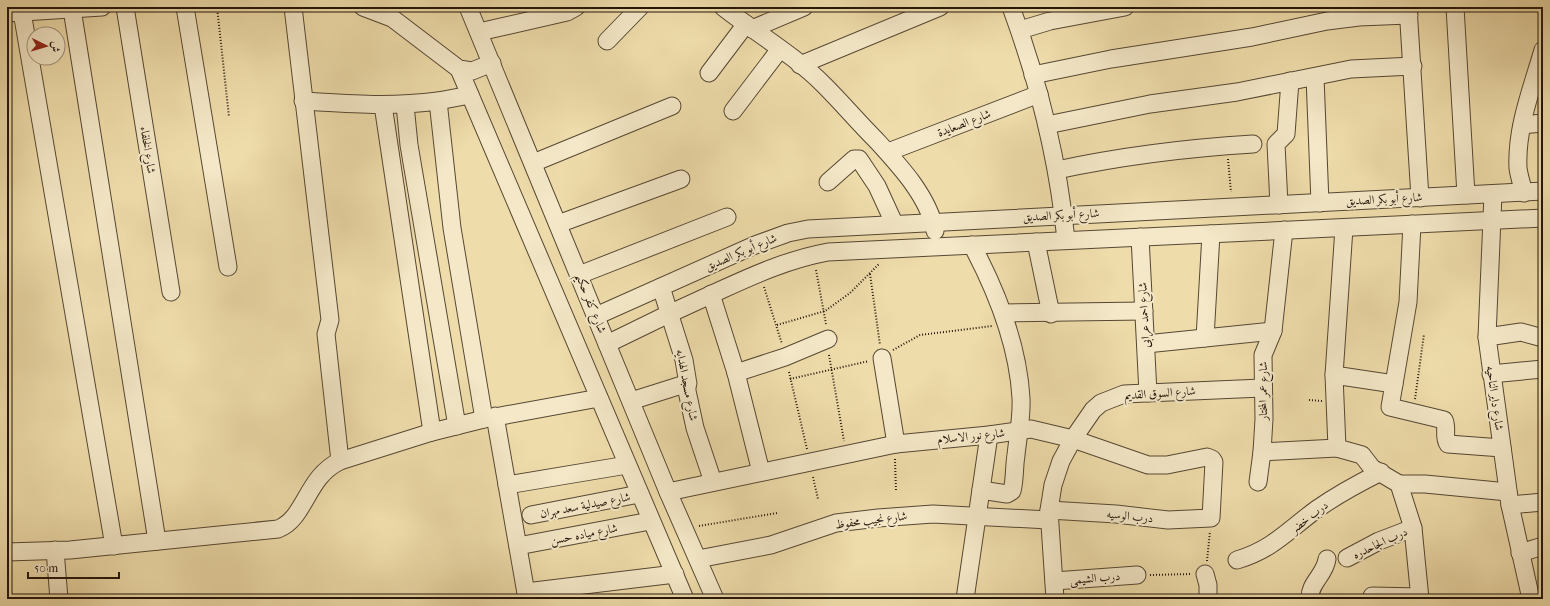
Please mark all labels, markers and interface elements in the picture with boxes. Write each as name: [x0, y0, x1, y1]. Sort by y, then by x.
north arrow: [26, 26, 66, 66]
text: ش: [49, 41, 62, 53]
street label: شارع الصعايدة: [935, 106, 994, 143]
street label: شارع الخلفاء: [133, 125, 159, 176]
street label: شارع أبو بكر الصديق: [1345, 189, 1423, 212]
street label: شارع أبو بكر الصديق: [1022, 205, 1100, 228]
street label: شارع أبو بكر الصديق: [703, 230, 781, 277]
street label: شارع كفر حكيم: [568, 271, 609, 337]
street label: شارع احمد عرابى: [1135, 281, 1157, 348]
street label: شارع مسجد الهدايه: [669, 348, 701, 423]
street label: شارع عمر المختار: [1256, 361, 1274, 422]
street label: شارع داير الناحيه: [1480, 365, 1507, 432]
street label: شارع السوق القديم: [1124, 383, 1197, 406]
street label: شارع نور الاسلام: [936, 425, 1006, 450]
street label: شارع صيدلية سعد مهران: [539, 489, 632, 525]
street label: درب خضر: [1286, 498, 1331, 538]
street label: درب الوسيه: [1106, 507, 1154, 526]
street label: شارع نجيب محفوظ: [834, 509, 909, 535]
street label: شارع مياده حسن: [549, 521, 620, 551]
street label: درب الجاحدره: [1350, 524, 1410, 563]
scale bar: [28, 554, 119, 580]
text: 50 m: [34, 561, 58, 575]
street label: درب الشيمى: [1069, 569, 1121, 589]

